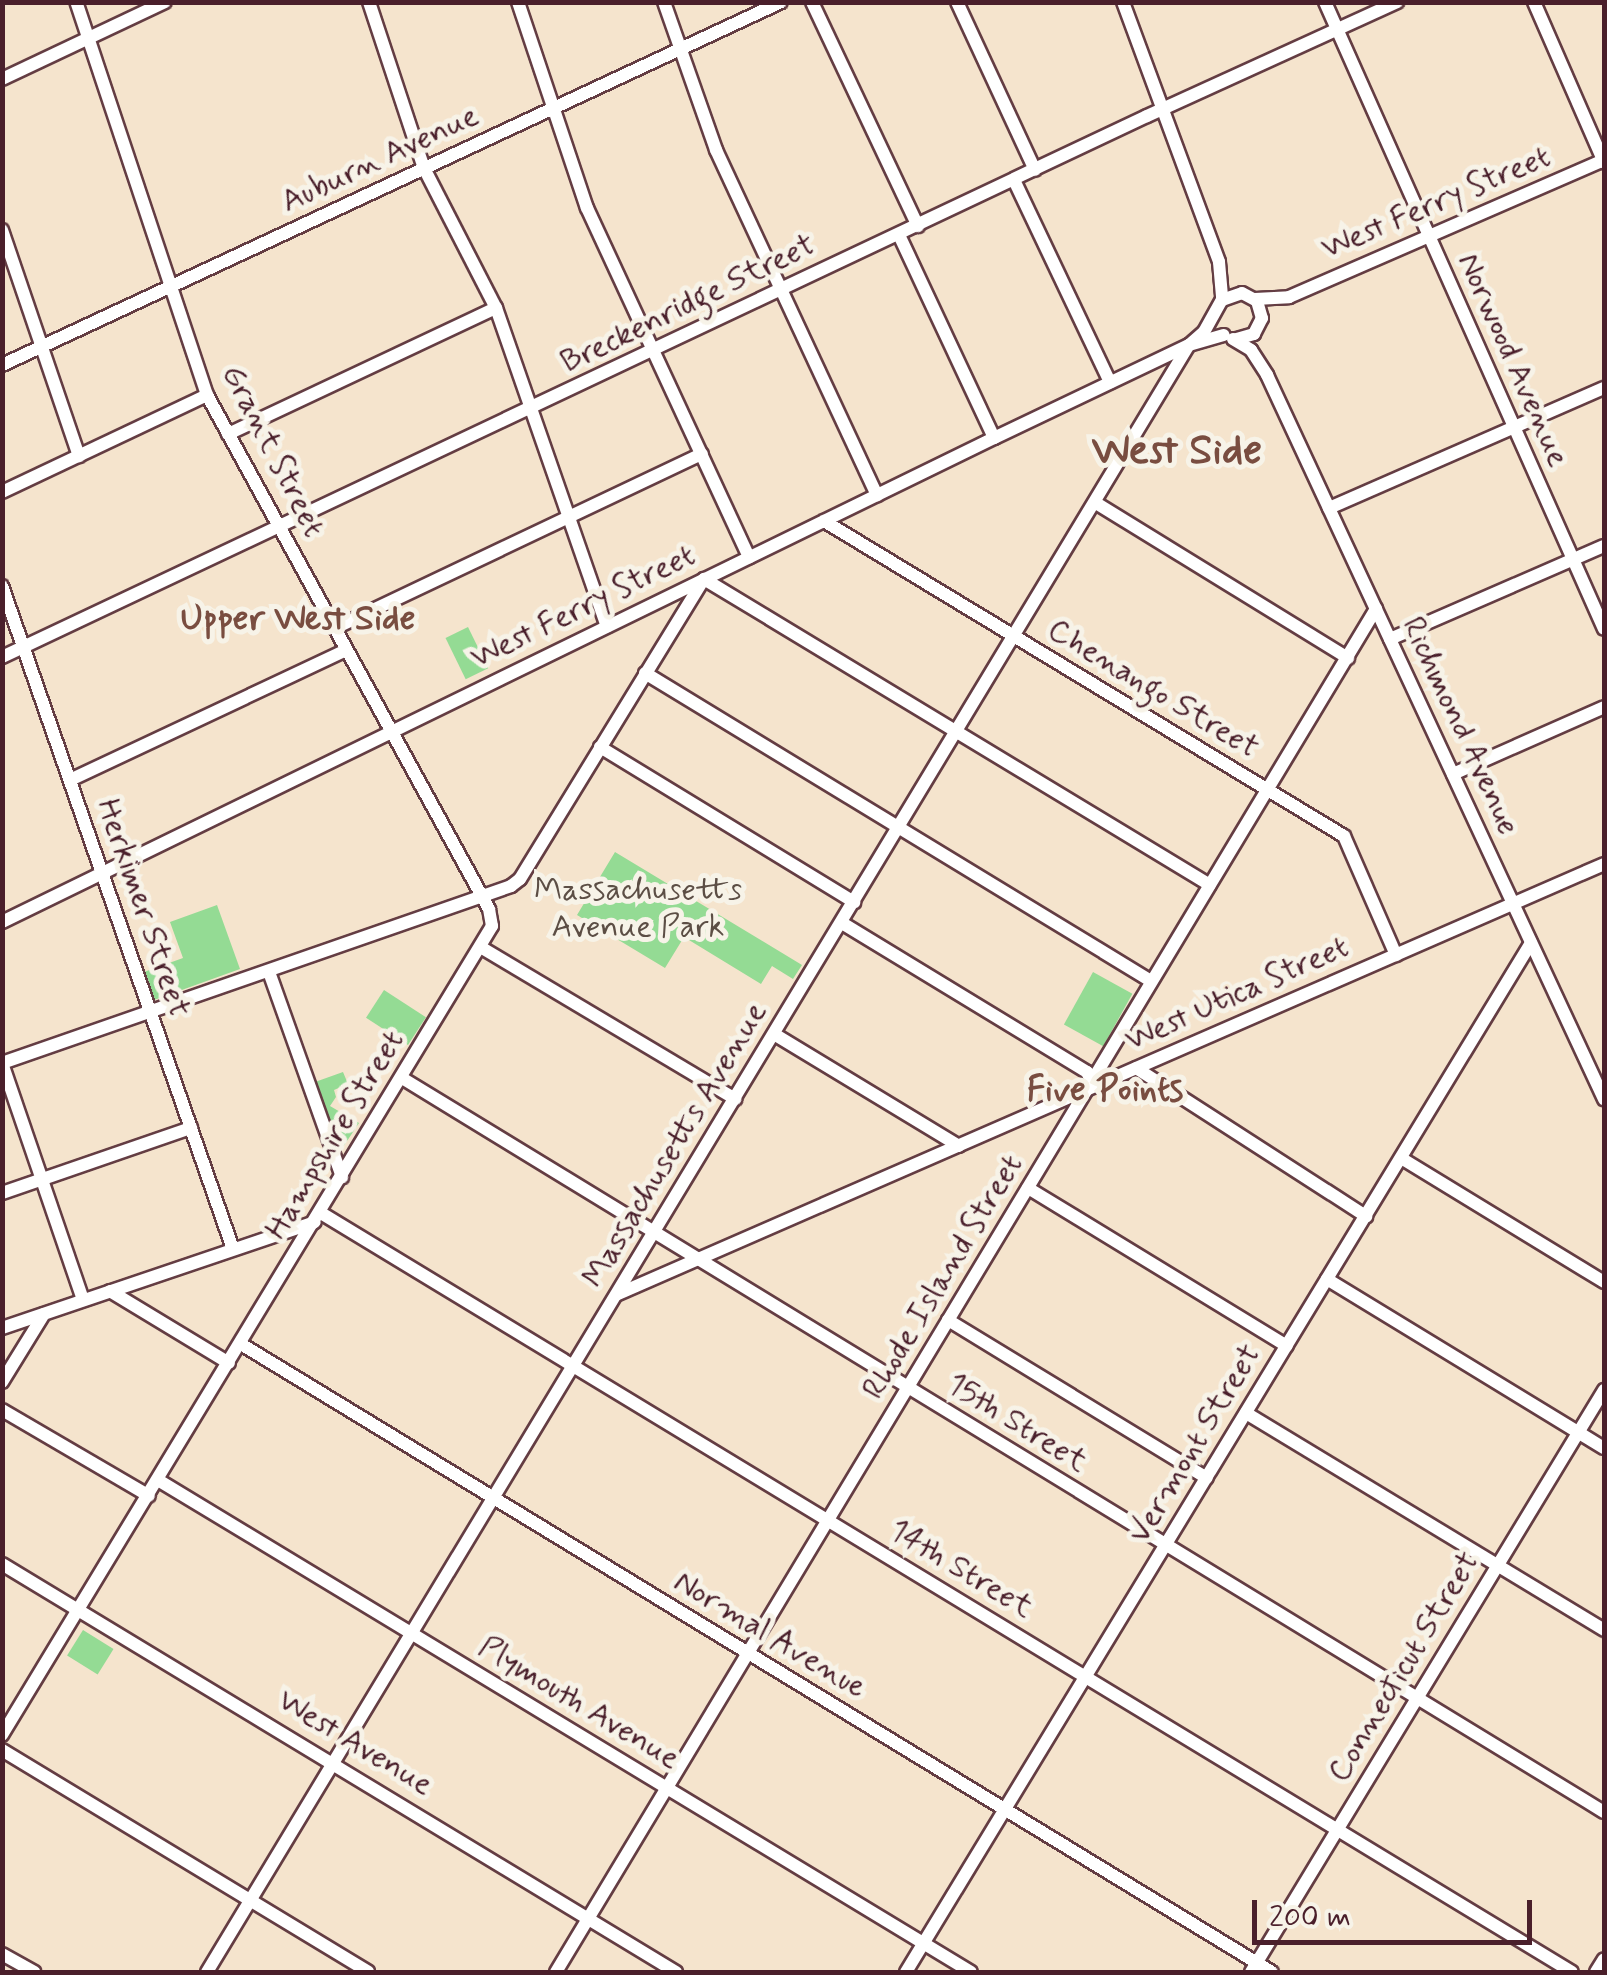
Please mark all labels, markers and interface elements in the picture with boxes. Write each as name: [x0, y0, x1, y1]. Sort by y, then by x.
street label: Auburn Avenue: [275, 97, 485, 221]
street label: West Ferry Street: [1313, 136, 1559, 270]
street label: Breckenridge Street: [555, 226, 821, 382]
street label: Norwood Avenue: [1451, 251, 1575, 469]
street label: Grant Street: [212, 356, 334, 546]
district label: West Side: [1092, 427, 1262, 477]
street label: West Ferry Street: [462, 535, 704, 679]
district label: Upper West Side: [180, 598, 416, 640]
street label: Richmond Avenue: [1392, 609, 1528, 843]
street label: Chenango Street: [1041, 611, 1265, 767]
street label: Herkimer Street: [88, 795, 198, 1021]
park label: Massachusetts Avenue Park: [534, 872, 742, 947]
street label: West Utica Street: [1117, 927, 1357, 1061]
street label: Massachusetts Avenue: [577, 999, 773, 1291]
street label: Hampshire Street: [256, 1021, 414, 1249]
district label: Five Points: [1026, 1069, 1184, 1111]
street label: Rhode Island Street: [855, 1147, 1031, 1407]
street label: Vermont Street: [1121, 1338, 1269, 1550]
street label: 15th Street: [940, 1365, 1094, 1481]
street label: 14th Street: [882, 1511, 1040, 1627]
street label: Connecticut Street: [1320, 1546, 1488, 1788]
street label: Normal Avenue: [668, 1563, 872, 1707]
street label: Plymouth Avenue: [471, 1628, 687, 1778]
street label: West Avenue: [270, 1682, 440, 1804]
scale bar: [1257, 1880, 1537, 1942]
text: 200 m: [1269, 1898, 1351, 1937]

